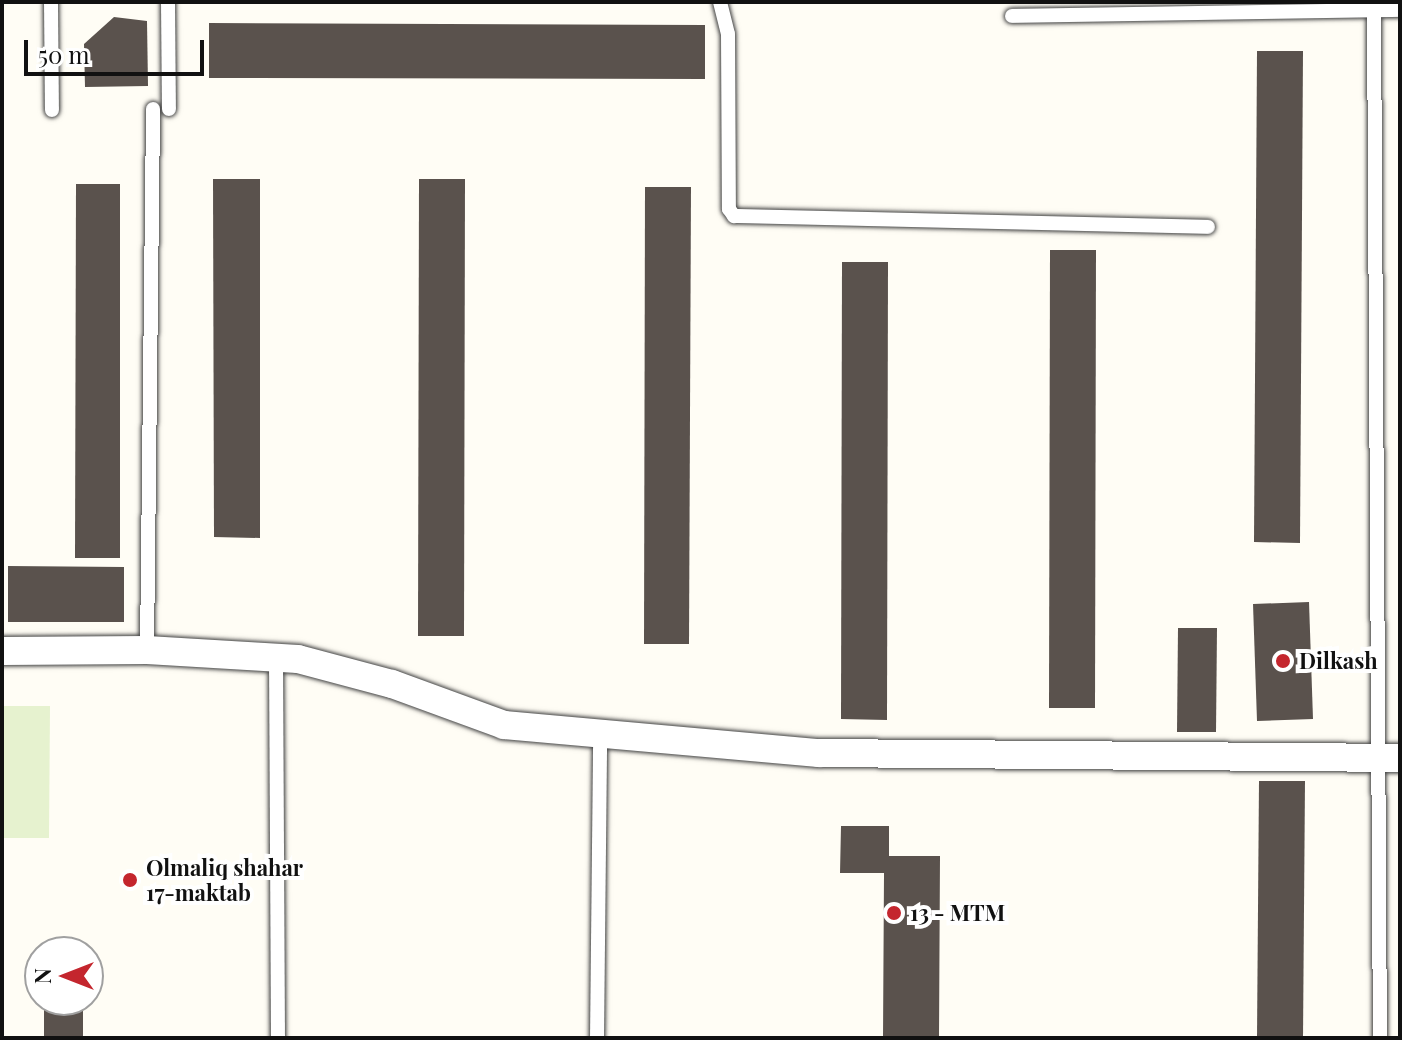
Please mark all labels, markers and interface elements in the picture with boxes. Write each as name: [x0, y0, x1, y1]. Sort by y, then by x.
scale bar: [28, 24, 208, 74]
text: 50 m: [38, 38, 90, 70]
place label: Dilkash: [1299, 648, 1378, 674]
marker: Dilkash: [1274, 652, 1292, 670]
place label: Olmaliq shahar 17-maktab: [146, 854, 303, 906]
marker: Olmaliq shahar 17-maktab: [121, 871, 139, 889]
place label: 13 - MTM: [910, 900, 1005, 926]
marker: 13 - MTM: [885, 904, 903, 922]
north arrow: [24, 936, 104, 1016]
text: N: [27, 968, 57, 984]

